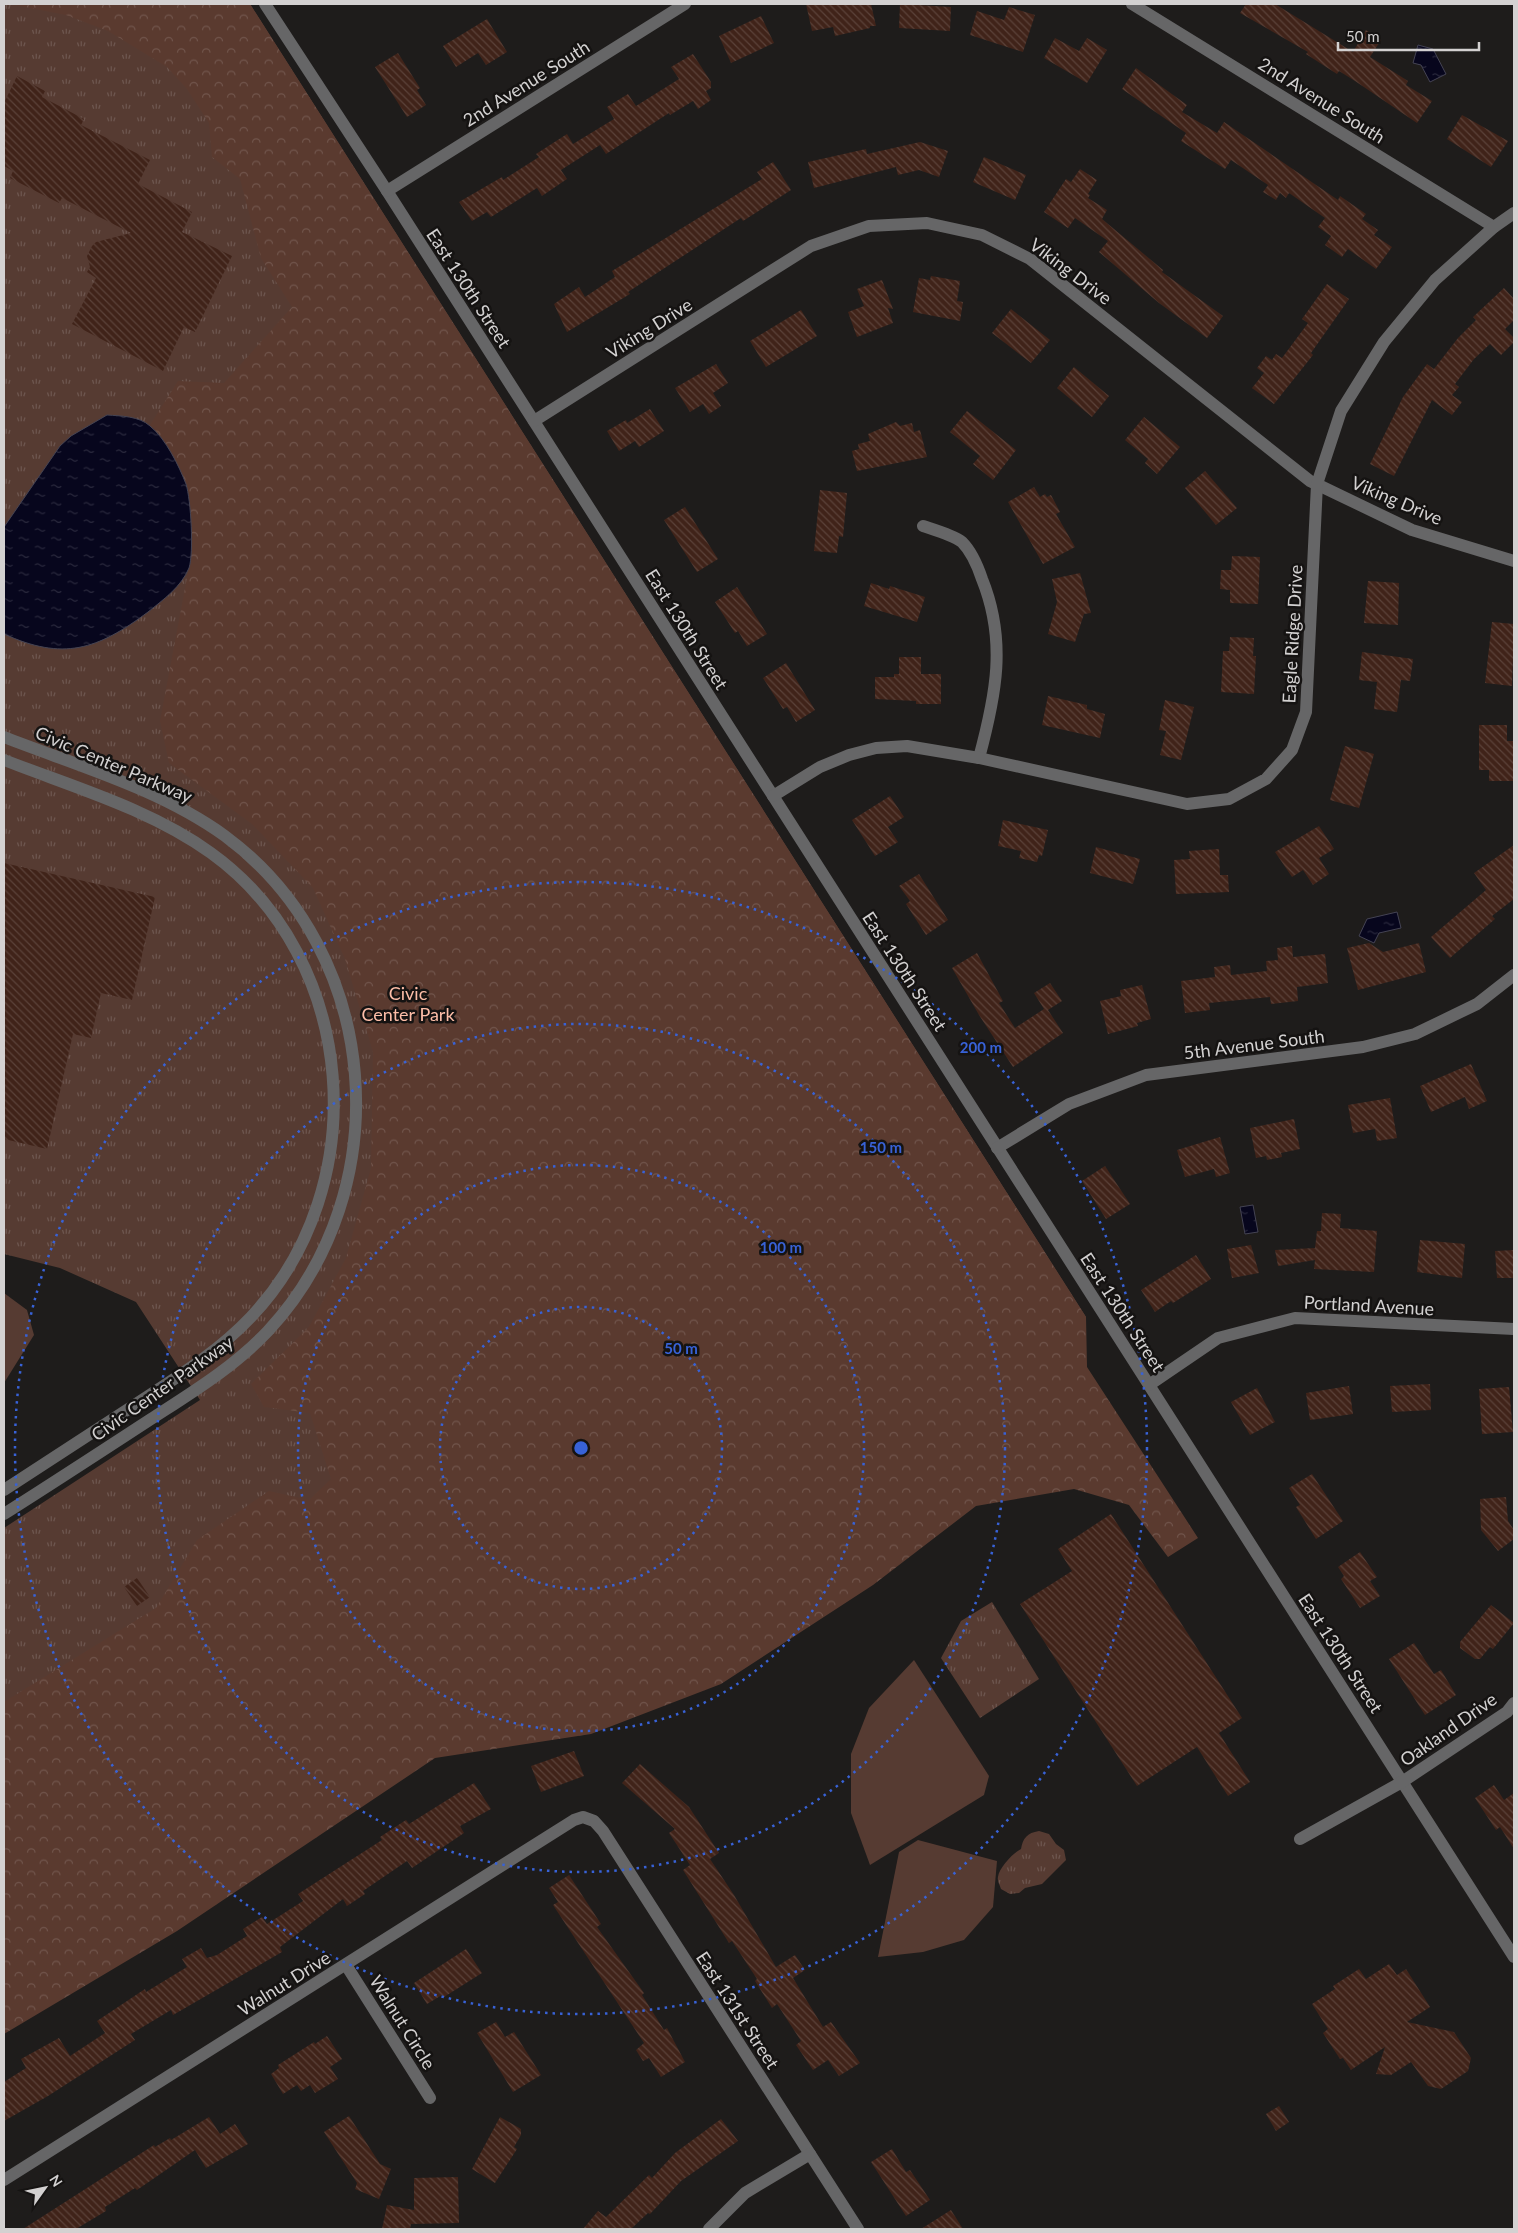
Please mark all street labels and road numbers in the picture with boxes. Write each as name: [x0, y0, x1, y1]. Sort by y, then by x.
street label: 2nd Avenue South: [459, 35, 593, 131]
street label: 2nd Avenue South: [1255, 52, 1389, 148]
street label: East 130th Street: [422, 224, 516, 352]
street label: Viking Drive: [1026, 233, 1116, 309]
street label: Viking Drive: [602, 293, 696, 363]
street label: Viking Drive: [1348, 471, 1446, 529]
street label: Eagle Ridge Drive: [1277, 564, 1307, 704]
street label: East 130th Street: [641, 565, 733, 694]
street label: Civic Center Parkway: [32, 721, 196, 807]
street label: East 130th Street: [858, 907, 952, 1035]
street label: 5th Avenue South: [1182, 1024, 1326, 1064]
street label: East 130th Street: [1076, 1248, 1170, 1376]
street label: Portland Avenue: [1303, 1291, 1435, 1319]
street label: Civic Center Parkway: [87, 1330, 238, 1445]
street label: East 130th Street: [1294, 1589, 1388, 1717]
street label: Oakland Drive: [1395, 1688, 1501, 1770]
street label: Walnut Drive: [234, 1946, 334, 2020]
street label: East 131st Street: [692, 1947, 784, 2073]
street label: Walnut Circle: [365, 1971, 441, 2073]

